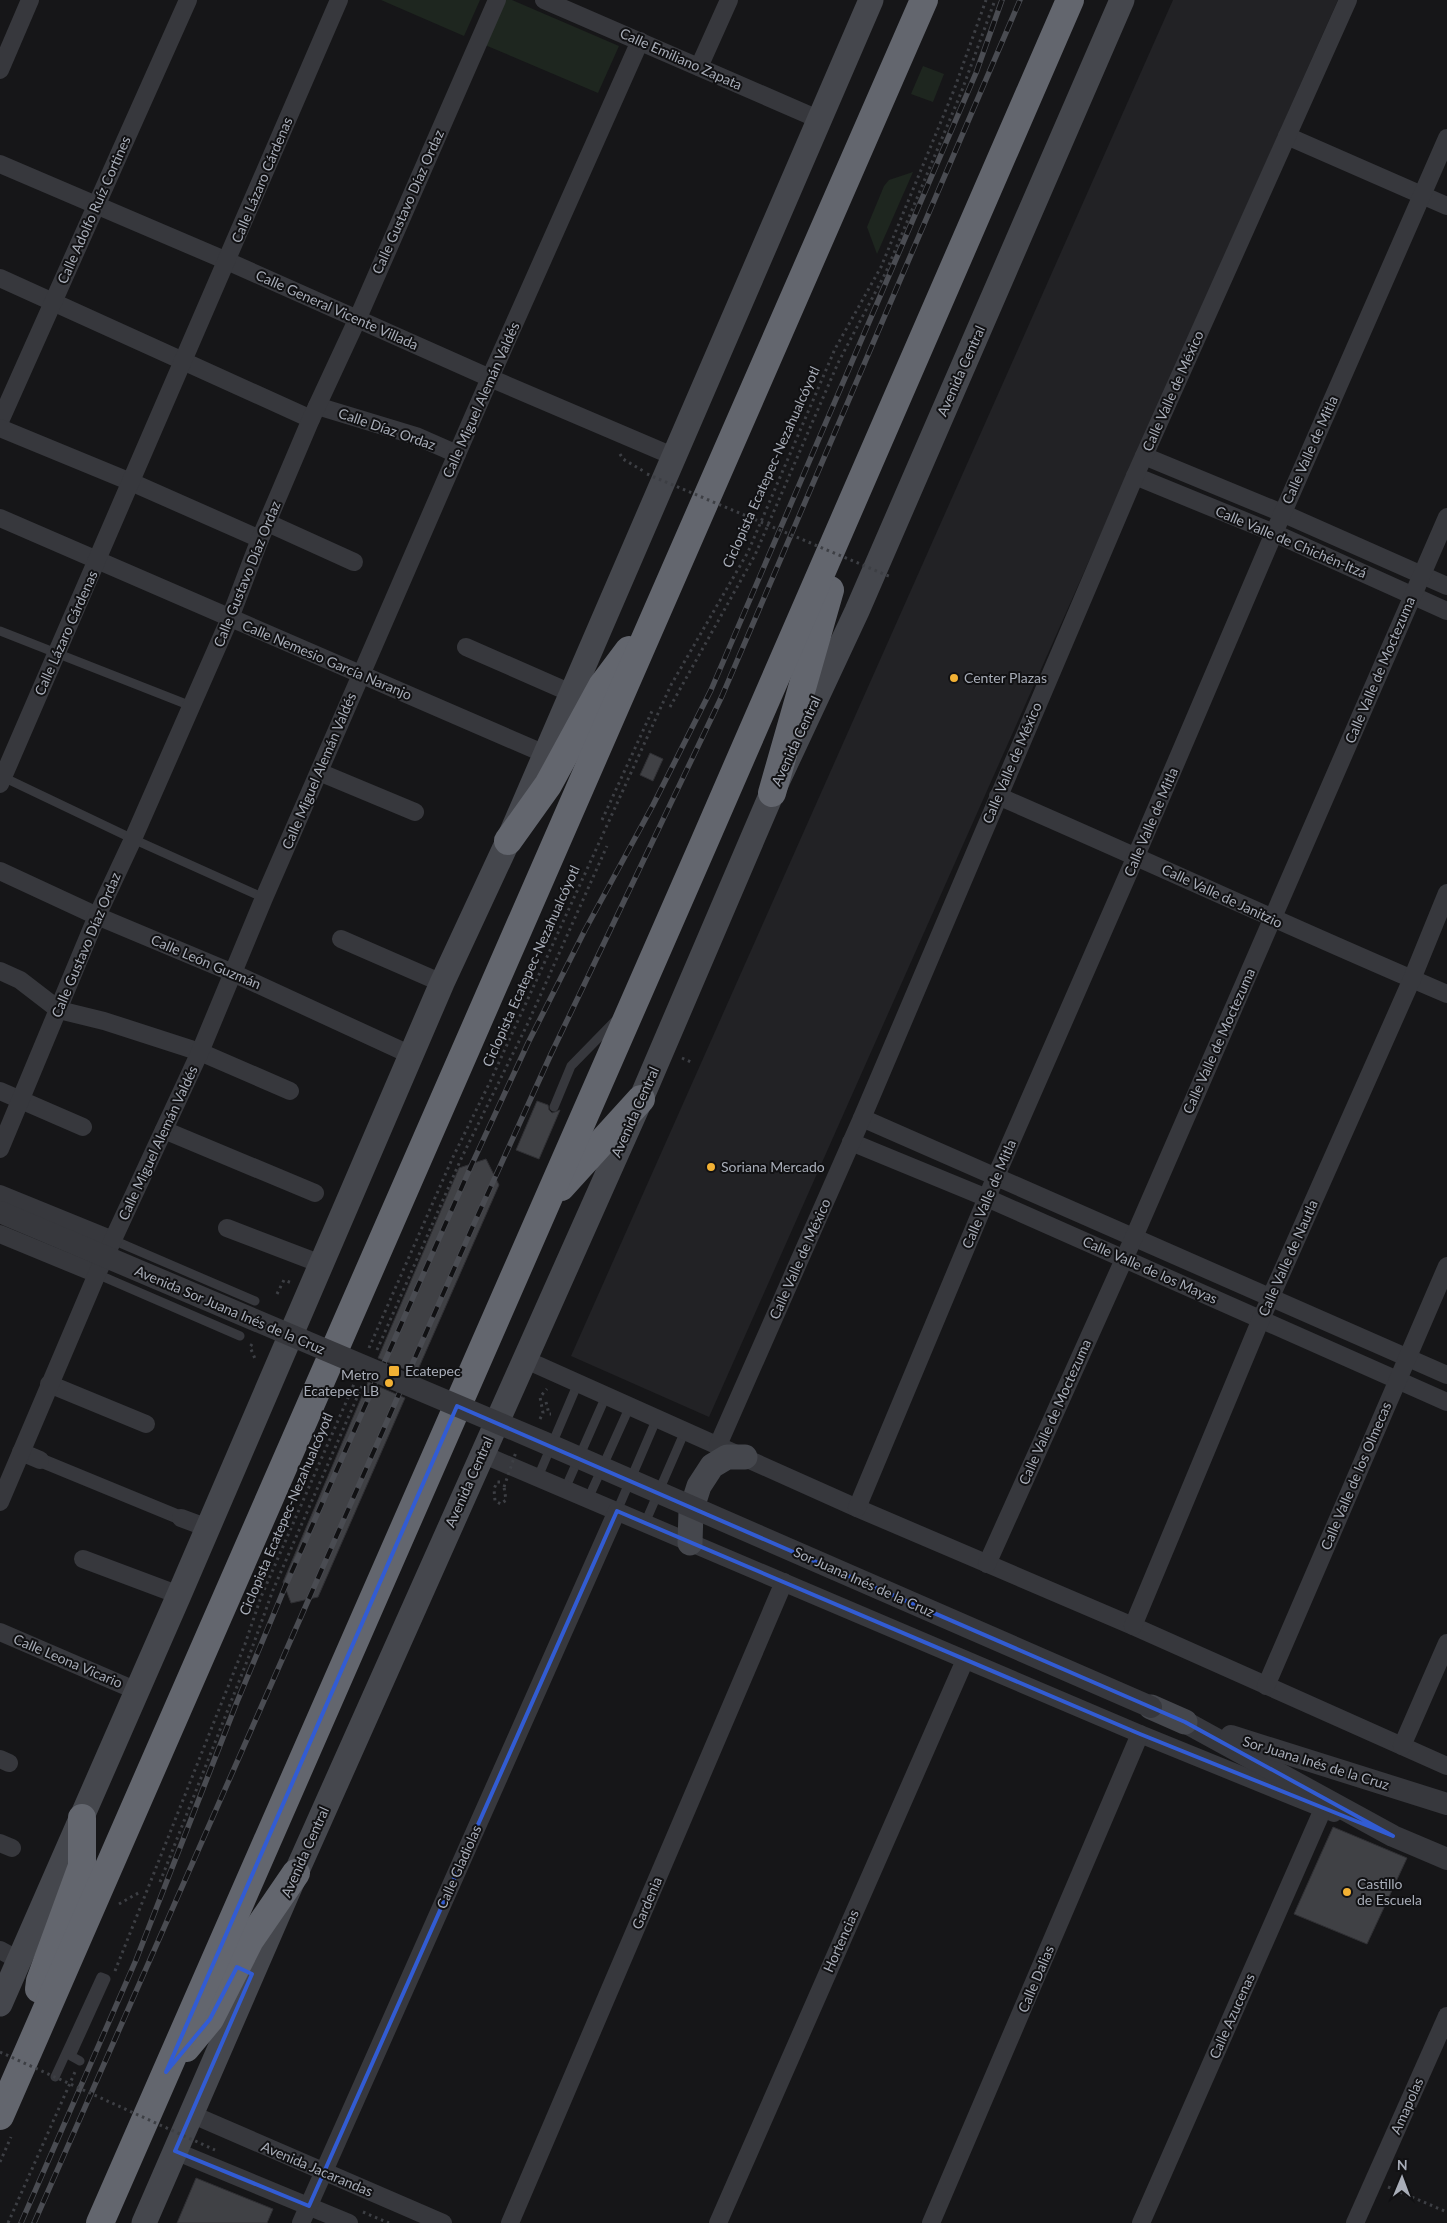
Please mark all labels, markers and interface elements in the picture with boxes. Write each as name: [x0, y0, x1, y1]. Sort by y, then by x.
street label: Calle Emiliano Zapata: [618, 24, 745, 93]
street label: Calle Lázaro Cárdenas: [227, 114, 296, 245]
street label: Calle Gustavo Díaz Ordaz: [368, 127, 447, 277]
street label: Calle Adolfo Ruíz Cortines: [53, 133, 134, 286]
street label: Calle General Vicente Villada: [253, 266, 421, 353]
street label: Calle Miguel Alemán Valdés: [438, 319, 523, 480]
street label: Avenida Central: [933, 323, 988, 419]
street label: Calle Valle de México: [1138, 328, 1207, 454]
street label: Ciclopista Ecatepec-Nezahualcóyotl: [718, 363, 823, 570]
street label: Calle Valle de Mitla: [1278, 393, 1341, 507]
street label: Calle Díaz Ordaz: [336, 404, 438, 453]
street label: Calle Gustavo Díaz Ordaz: [209, 498, 284, 649]
street label: Calle Valle de Chichén-Itzá: [1213, 502, 1369, 581]
street label: Calle Lázaro Cárdenas: [30, 568, 101, 698]
street label: Calle Valle de Moctezuma: [1341, 594, 1418, 746]
street label: Calle Nemesio García Naranjo: [240, 616, 415, 703]
place label: Center Plazas: [964, 669, 1047, 686]
marker: Center Plazas: [948, 672, 960, 684]
street label: Calle Miguel Alemán Valdés: [278, 690, 359, 852]
street label: Avenida Central: [767, 693, 824, 789]
street label: Calle Valle de México: [978, 700, 1045, 826]
street label: Calle Valle de Mitla: [1120, 765, 1181, 879]
street label: Calle Valle de Janitzio: [1159, 860, 1285, 931]
street label: Ciclopista Ecatepec-Nezahualcóyotl: [478, 862, 583, 1069]
street label: Calle Gustavo Díaz Ordaz: [47, 870, 124, 1020]
street label: Calle León Guzmán: [149, 931, 264, 992]
street label: Calle Valle de Moctezuma: [1179, 965, 1258, 1116]
street label: Calle Miguel Alemán Valdés: [114, 1063, 201, 1223]
street label: Avenida Central: [607, 1064, 662, 1160]
street label: Calle Valle de Mitla: [958, 1137, 1019, 1251]
place label: Soriana Mercado: [721, 1158, 825, 1175]
marker: Soriana Mercado: [705, 1161, 717, 1173]
street label: Calle Valle de México: [765, 1196, 834, 1322]
street label: Calle Valle de Nautla: [1254, 1197, 1321, 1319]
street label: Calle Valle de los Mayas: [1080, 1232, 1220, 1307]
street label: Avenida Sor Juana Inés de la Cruz: [132, 1262, 328, 1357]
street label: Calle Valle de Moctezuma: [1015, 1336, 1094, 1487]
place label: Ecatepec: [405, 1362, 461, 1379]
marker: Ecatepec: [387, 1364, 401, 1378]
place label: Metro Ecatepec LB: [304, 1366, 379, 1399]
marker: Metro Ecatepec LB: [383, 1377, 395, 1389]
street label: Calle Valle de los Olmecas: [1317, 1399, 1394, 1552]
street label: Ciclopista Ecatepec-Nezahualcóyotl: [235, 1410, 336, 1618]
street label: Avenida Central: [441, 1434, 496, 1530]
street label: Sor Juana Inés de la Cruz: [791, 1543, 937, 1620]
street label: Calle Leona Vicario: [11, 1630, 125, 1691]
street label: Sor Juana Inés de la Cruz: [1241, 1732, 1391, 1793]
street label: Avenida Central: [277, 1804, 332, 1900]
street label: Calle Gladiolas: [433, 1822, 485, 1911]
street label: Gardenia: [628, 1874, 665, 1932]
place label: Castillo de Escuela: [1357, 1875, 1422, 1908]
marker: Castillo de Escuela: [1341, 1886, 1353, 1898]
street label: Hortencias: [819, 1907, 862, 1975]
street label: Calle Dalias: [1014, 1943, 1057, 2015]
street label: Calle Azucenas: [1205, 1970, 1258, 2061]
street label: Amapolas: [1387, 2075, 1427, 2137]
street label: Avenida Jacarandas: [259, 2137, 375, 2200]
north arrow: [1377, 2153, 1427, 2203]
text: N: [1397, 2156, 1408, 2173]

